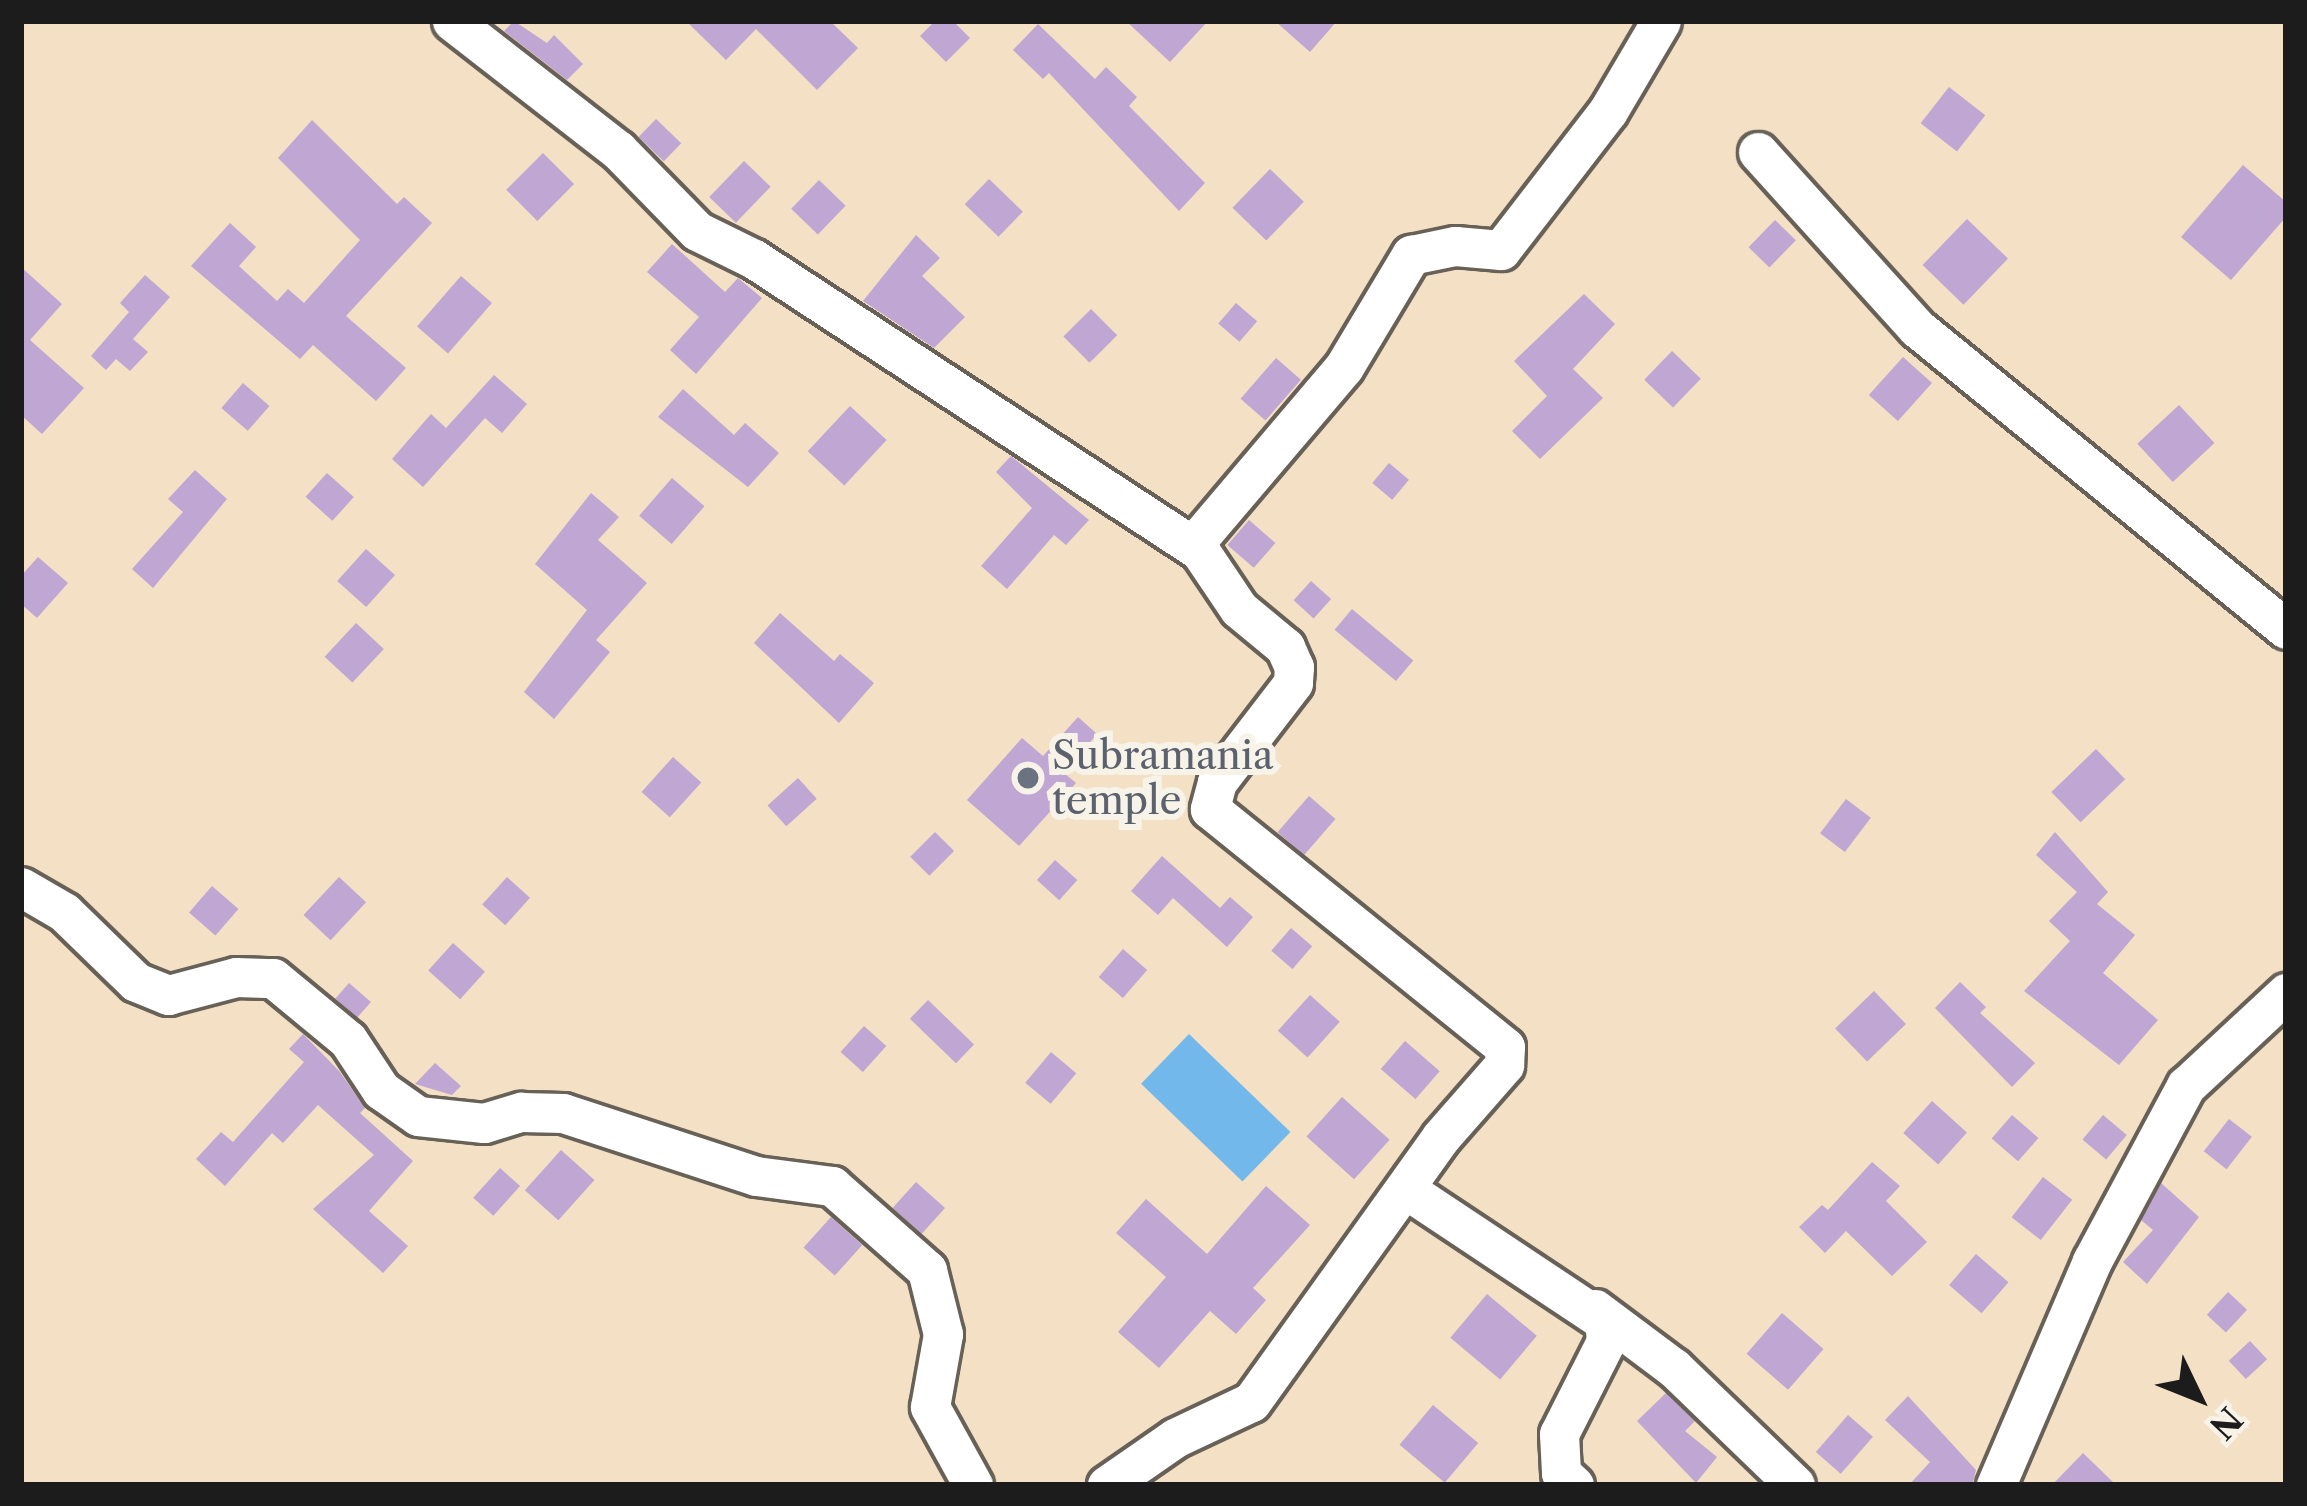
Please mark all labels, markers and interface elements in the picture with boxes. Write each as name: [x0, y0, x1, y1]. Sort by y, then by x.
place label: Subramania temple: [1052, 733, 1273, 824]
marker: Subramania temple: [1015, 765, 1041, 791]
north arrow: [2139, 1338, 2259, 1458]
text: N: [2201, 1398, 2250, 1447]

